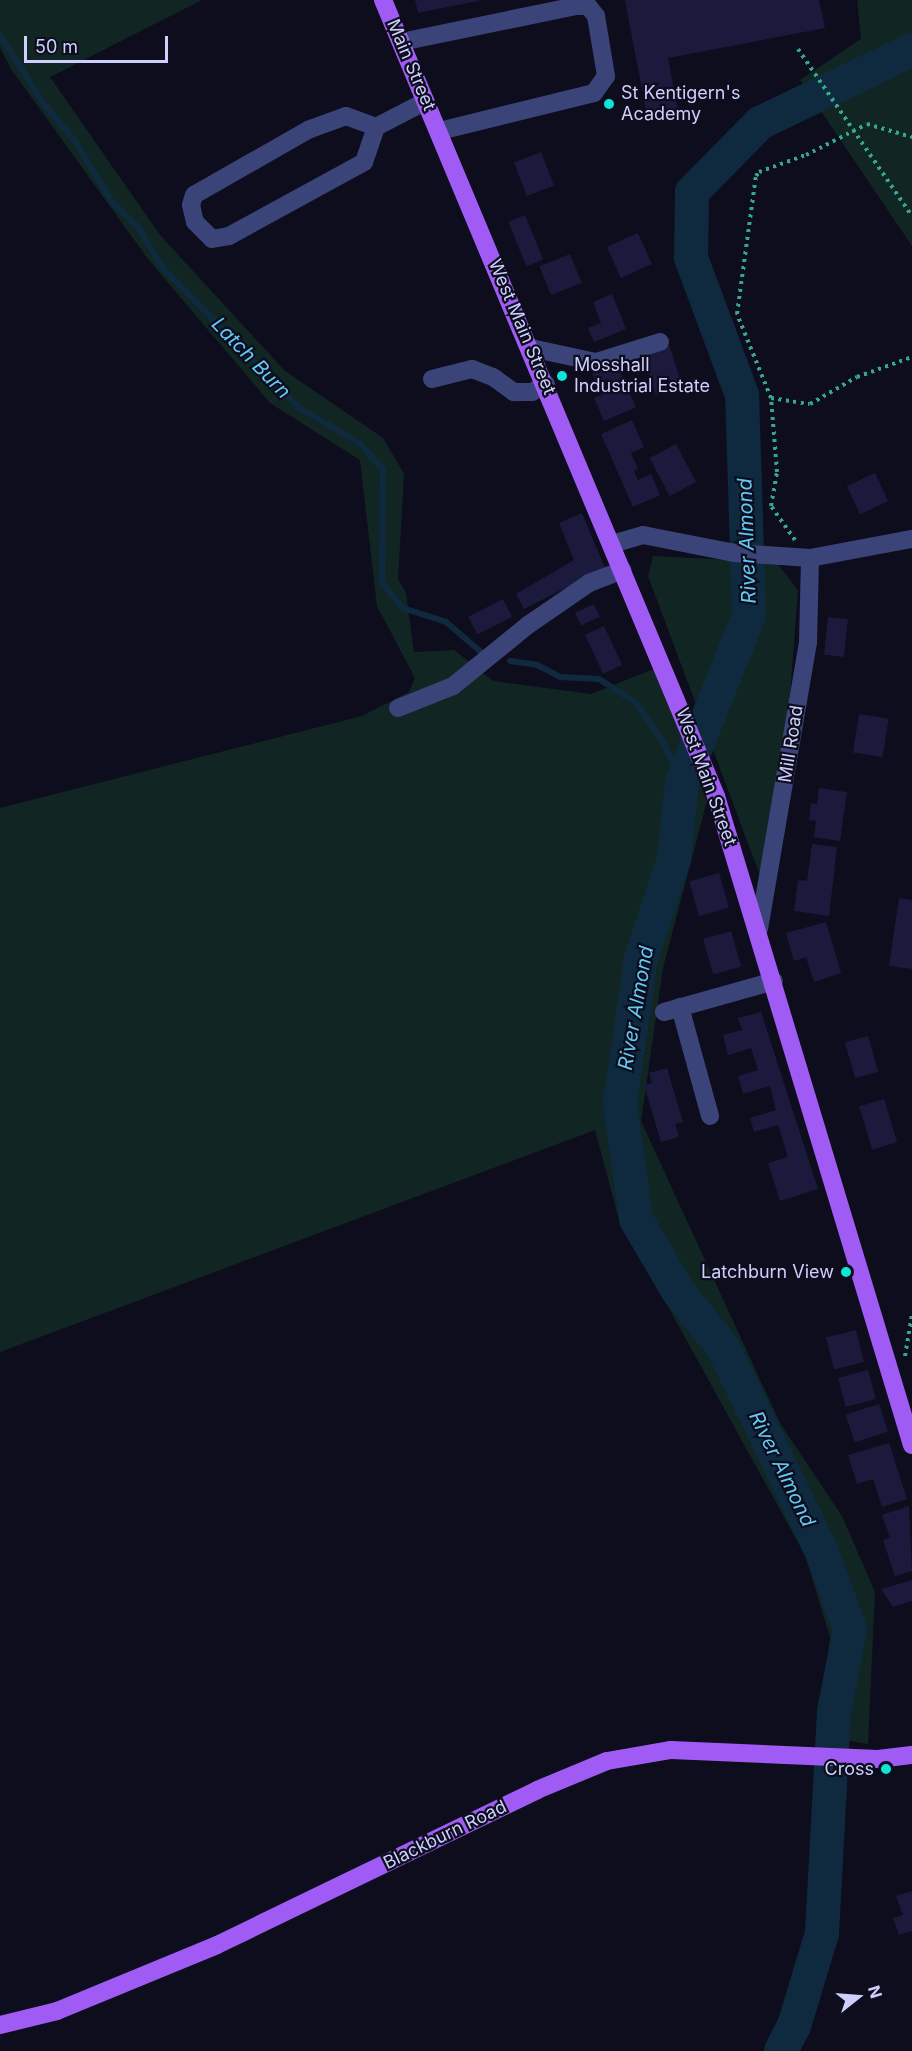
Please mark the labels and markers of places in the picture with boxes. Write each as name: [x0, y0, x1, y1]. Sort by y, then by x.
place label: St Kentigern's Academy: [621, 83, 740, 125]
marker: St Kentigern's Academy: [602, 97, 616, 111]
place label: Mosshall Industrial Estate: [574, 355, 710, 398]
marker: Mosshall Industrial Estate: [555, 369, 569, 383]
place label: Latchburn View: [701, 1261, 834, 1283]
marker: Latchburn View: [839, 1265, 853, 1279]
place label: Cross: [825, 1758, 874, 1780]
marker: Cross: [879, 1762, 893, 1776]

